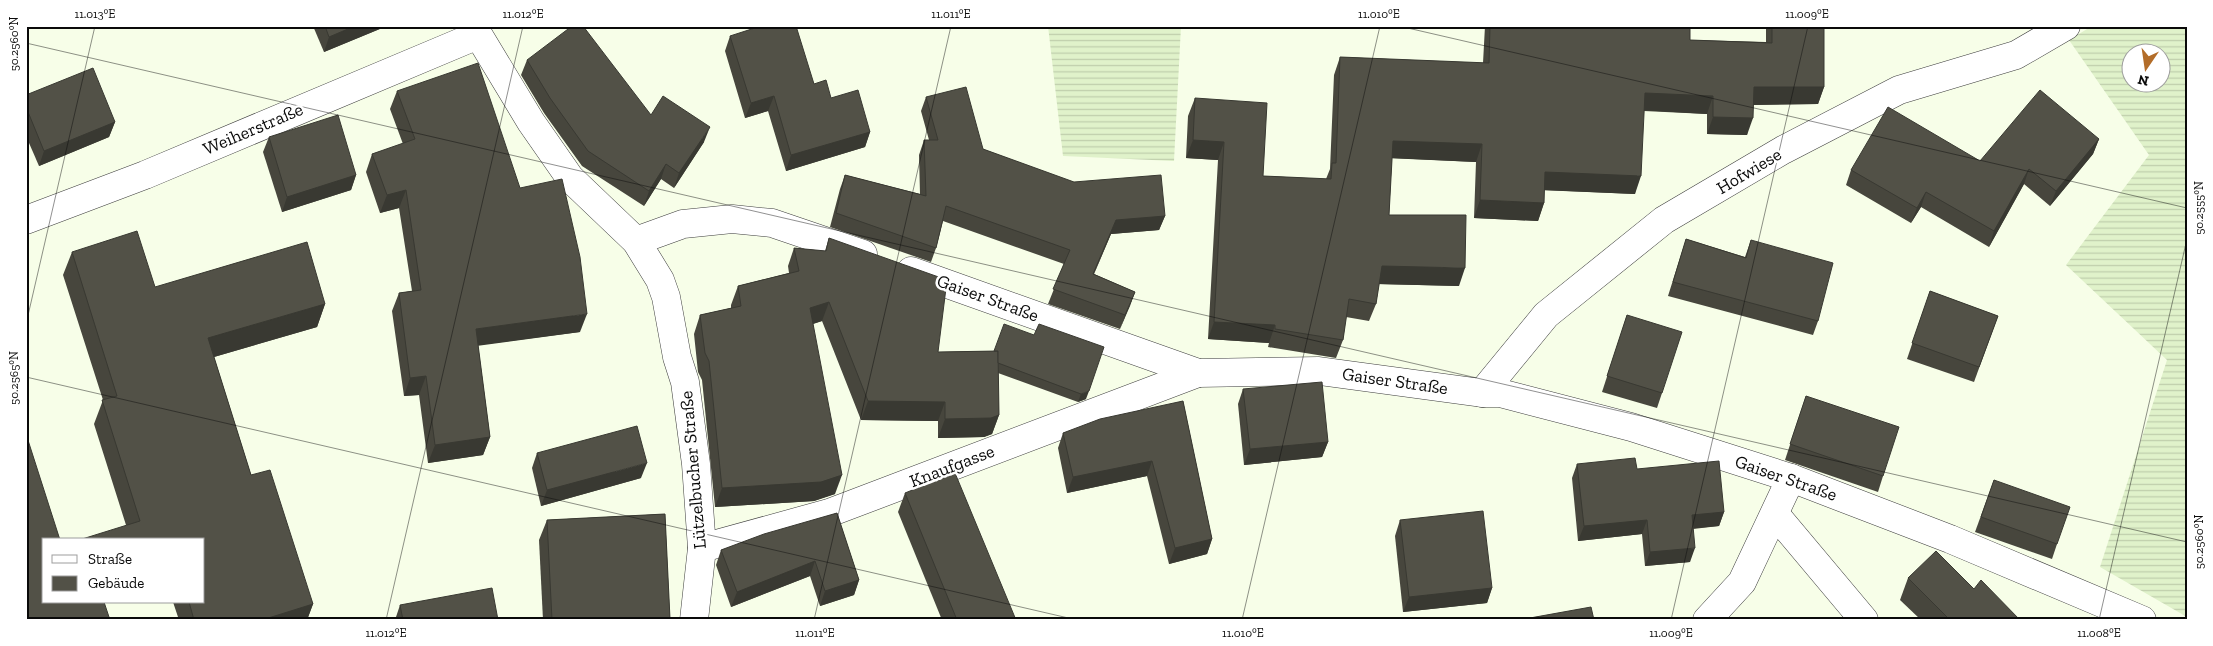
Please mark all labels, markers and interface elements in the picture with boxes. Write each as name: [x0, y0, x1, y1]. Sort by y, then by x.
text: 11.013°E: [75, 7, 115, 21]
text: 11.012°E: [502, 7, 544, 21]
text: 11.011°E: [931, 7, 971, 21]
text: 11.010°E: [1358, 7, 1400, 21]
text: 11.009°E: [1785, 7, 1829, 21]
text: 50.2560°N: [7, 17, 21, 71]
north arrow: [2120, 42, 2170, 92]
text: N: [2136, 71, 2150, 90]
street label: Weiherstraße: [200, 98, 306, 160]
street label: Hofwiese: [1713, 143, 1785, 199]
text: 50.2555°N: [2192, 181, 2206, 235]
street label: Gaiser Straße: [934, 269, 1042, 327]
text: 50.2565°N: [7, 351, 21, 405]
street label: Gaiser Straße: [1341, 363, 1449, 399]
street label: Lützelbucher Straße: [675, 390, 711, 550]
street label: Knaufgasse: [906, 440, 998, 492]
street label: Gaiser Straße: [1732, 450, 1840, 506]
text: 50.2560°N: [2192, 515, 2206, 569]
legend: [42, 538, 205, 604]
text: Straße: [88, 550, 132, 568]
text: Gebäude: [88, 574, 144, 592]
text: 11.012°E: [365, 626, 407, 640]
text: 11.011°E: [795, 626, 835, 640]
text: 11.010°E: [1222, 626, 1264, 640]
text: 11.009°E: [1649, 626, 1693, 640]
text: 11.008°E: [2077, 626, 2121, 640]

